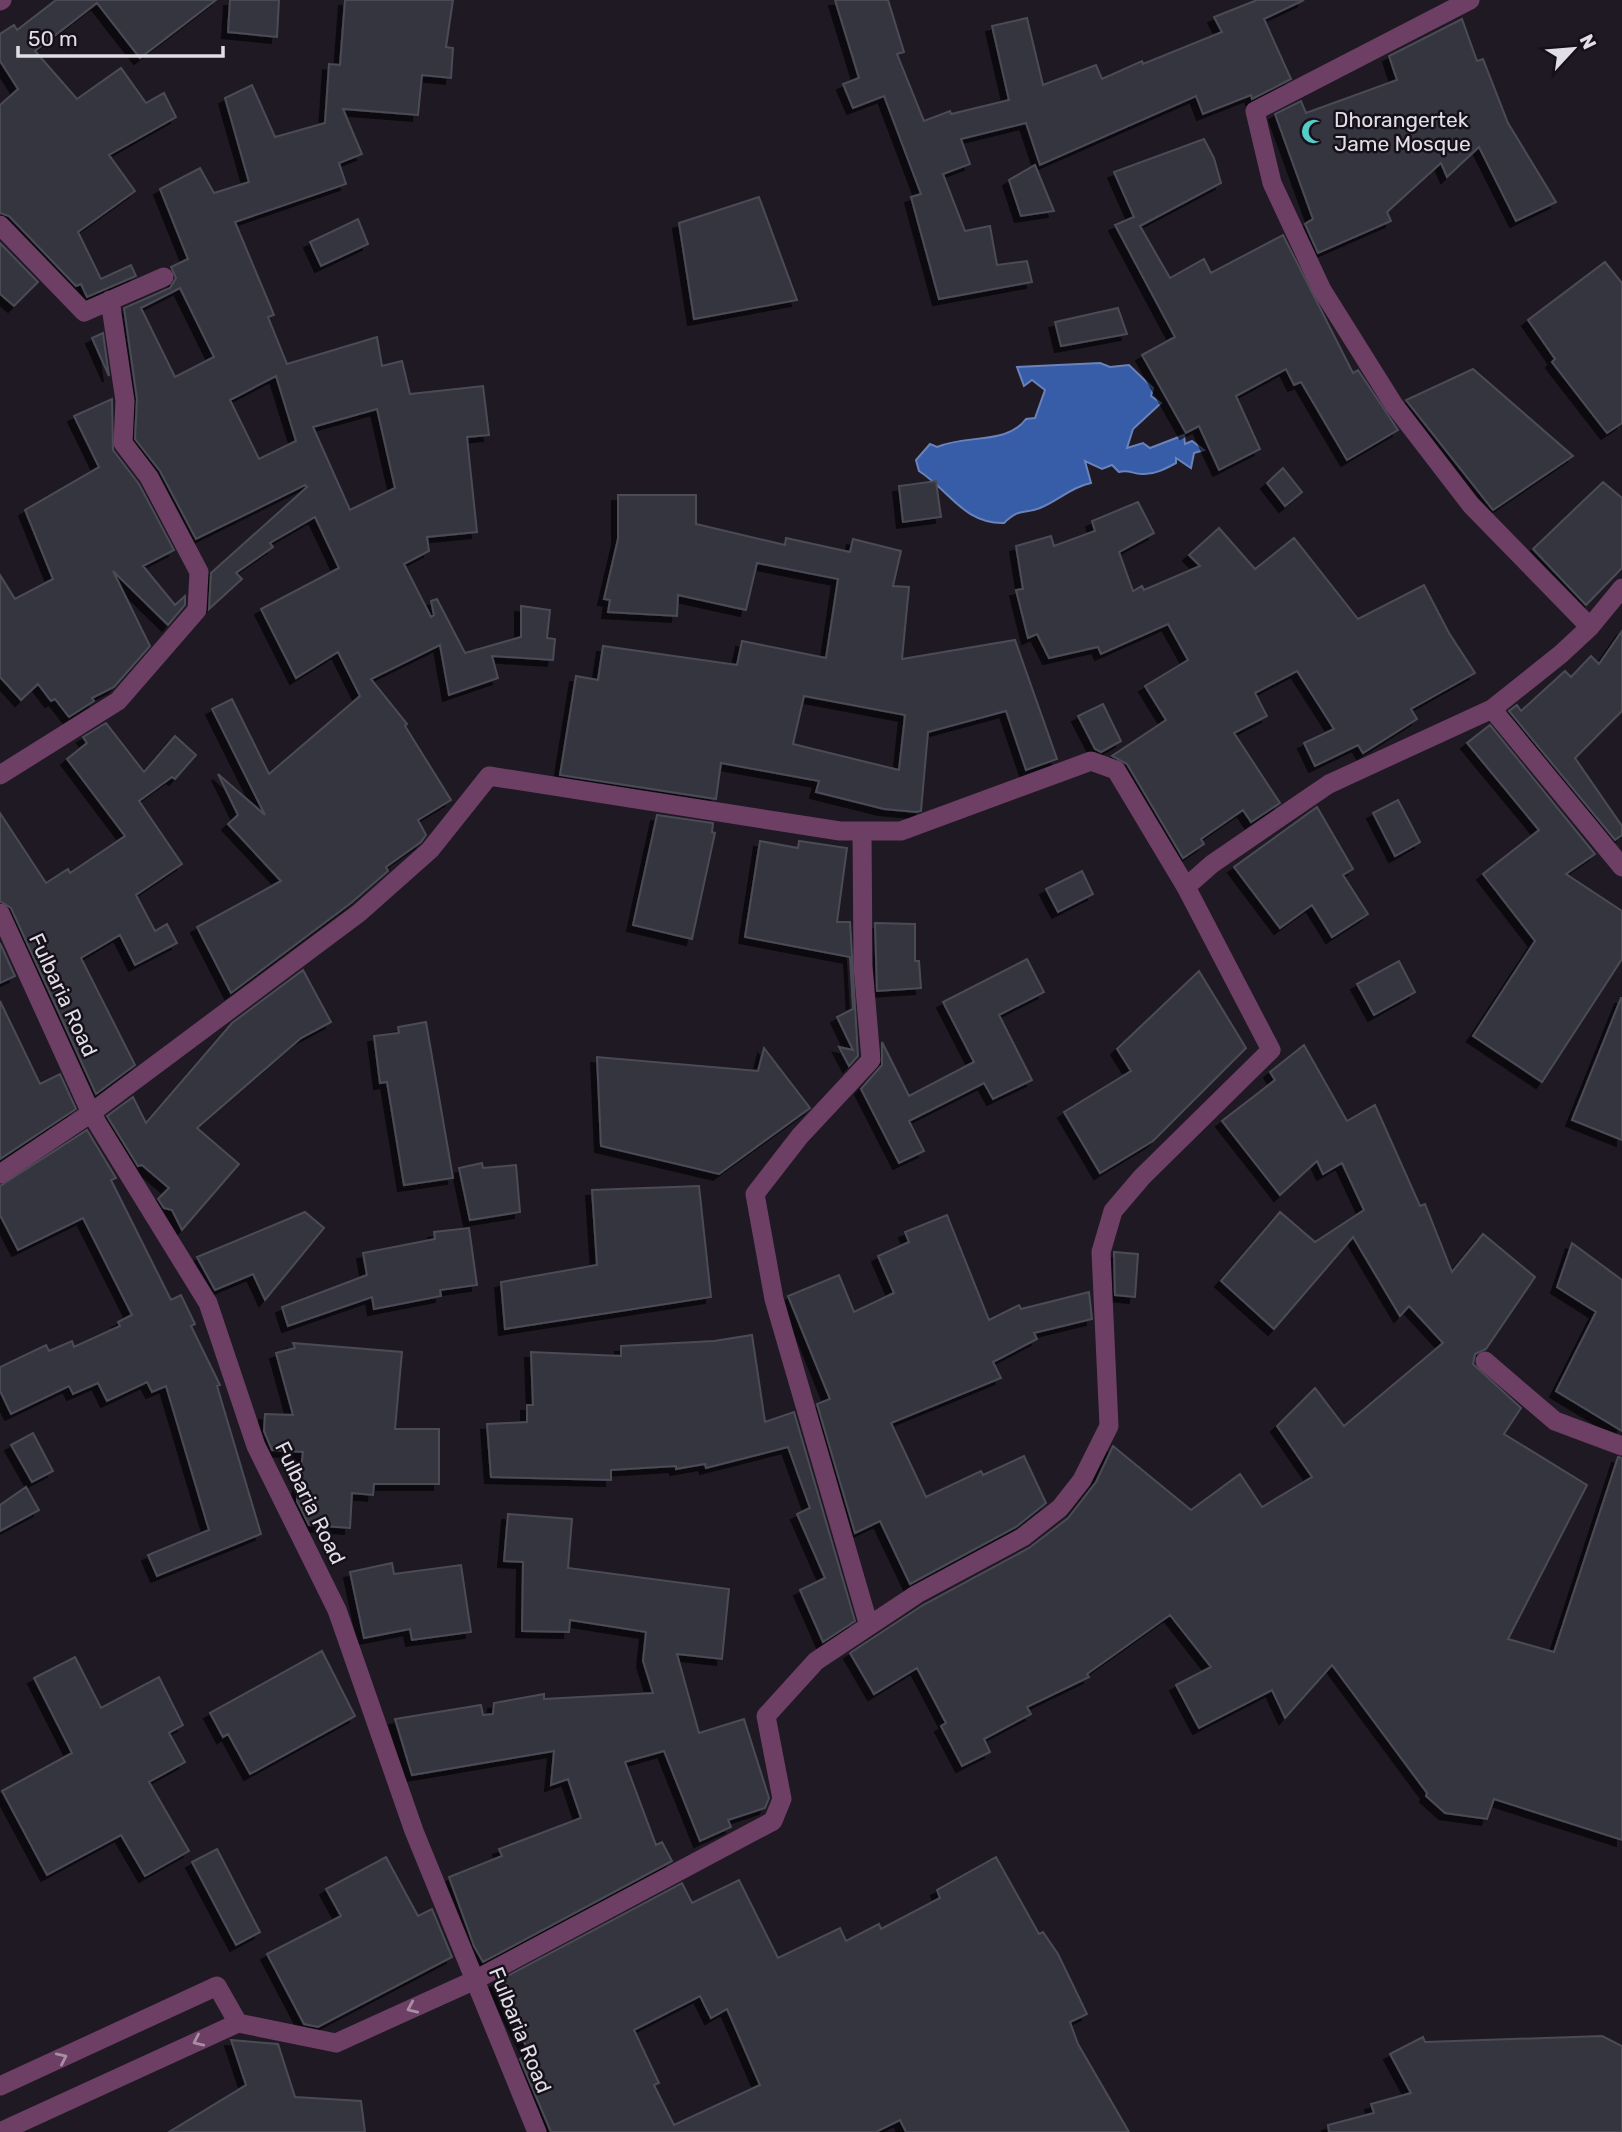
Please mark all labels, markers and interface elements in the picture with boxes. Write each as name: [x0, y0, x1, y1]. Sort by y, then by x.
scale bar: [18, 14, 222, 58]
north arrow: [1538, 14, 1608, 84]
text: 50 m: [28, 26, 78, 51]
text: N: [1574, 31, 1601, 53]
place label: Dhorangertek Jame Mosque: [1334, 107, 1471, 156]
mosque icon: Dhorangertek Jame Mosque: [1300, 118, 1328, 146]
street label: Fulbaria Road: [24, 929, 103, 1061]
street label: Fulbaria Road: [270, 1437, 351, 1568]
street label: Fulbaria Road: [484, 1963, 557, 2096]
one-way arrow: [407, 2000, 420, 2014]
one-way arrow: [193, 2033, 205, 2047]
one-way arrow: [55, 2052, 67, 2066]

